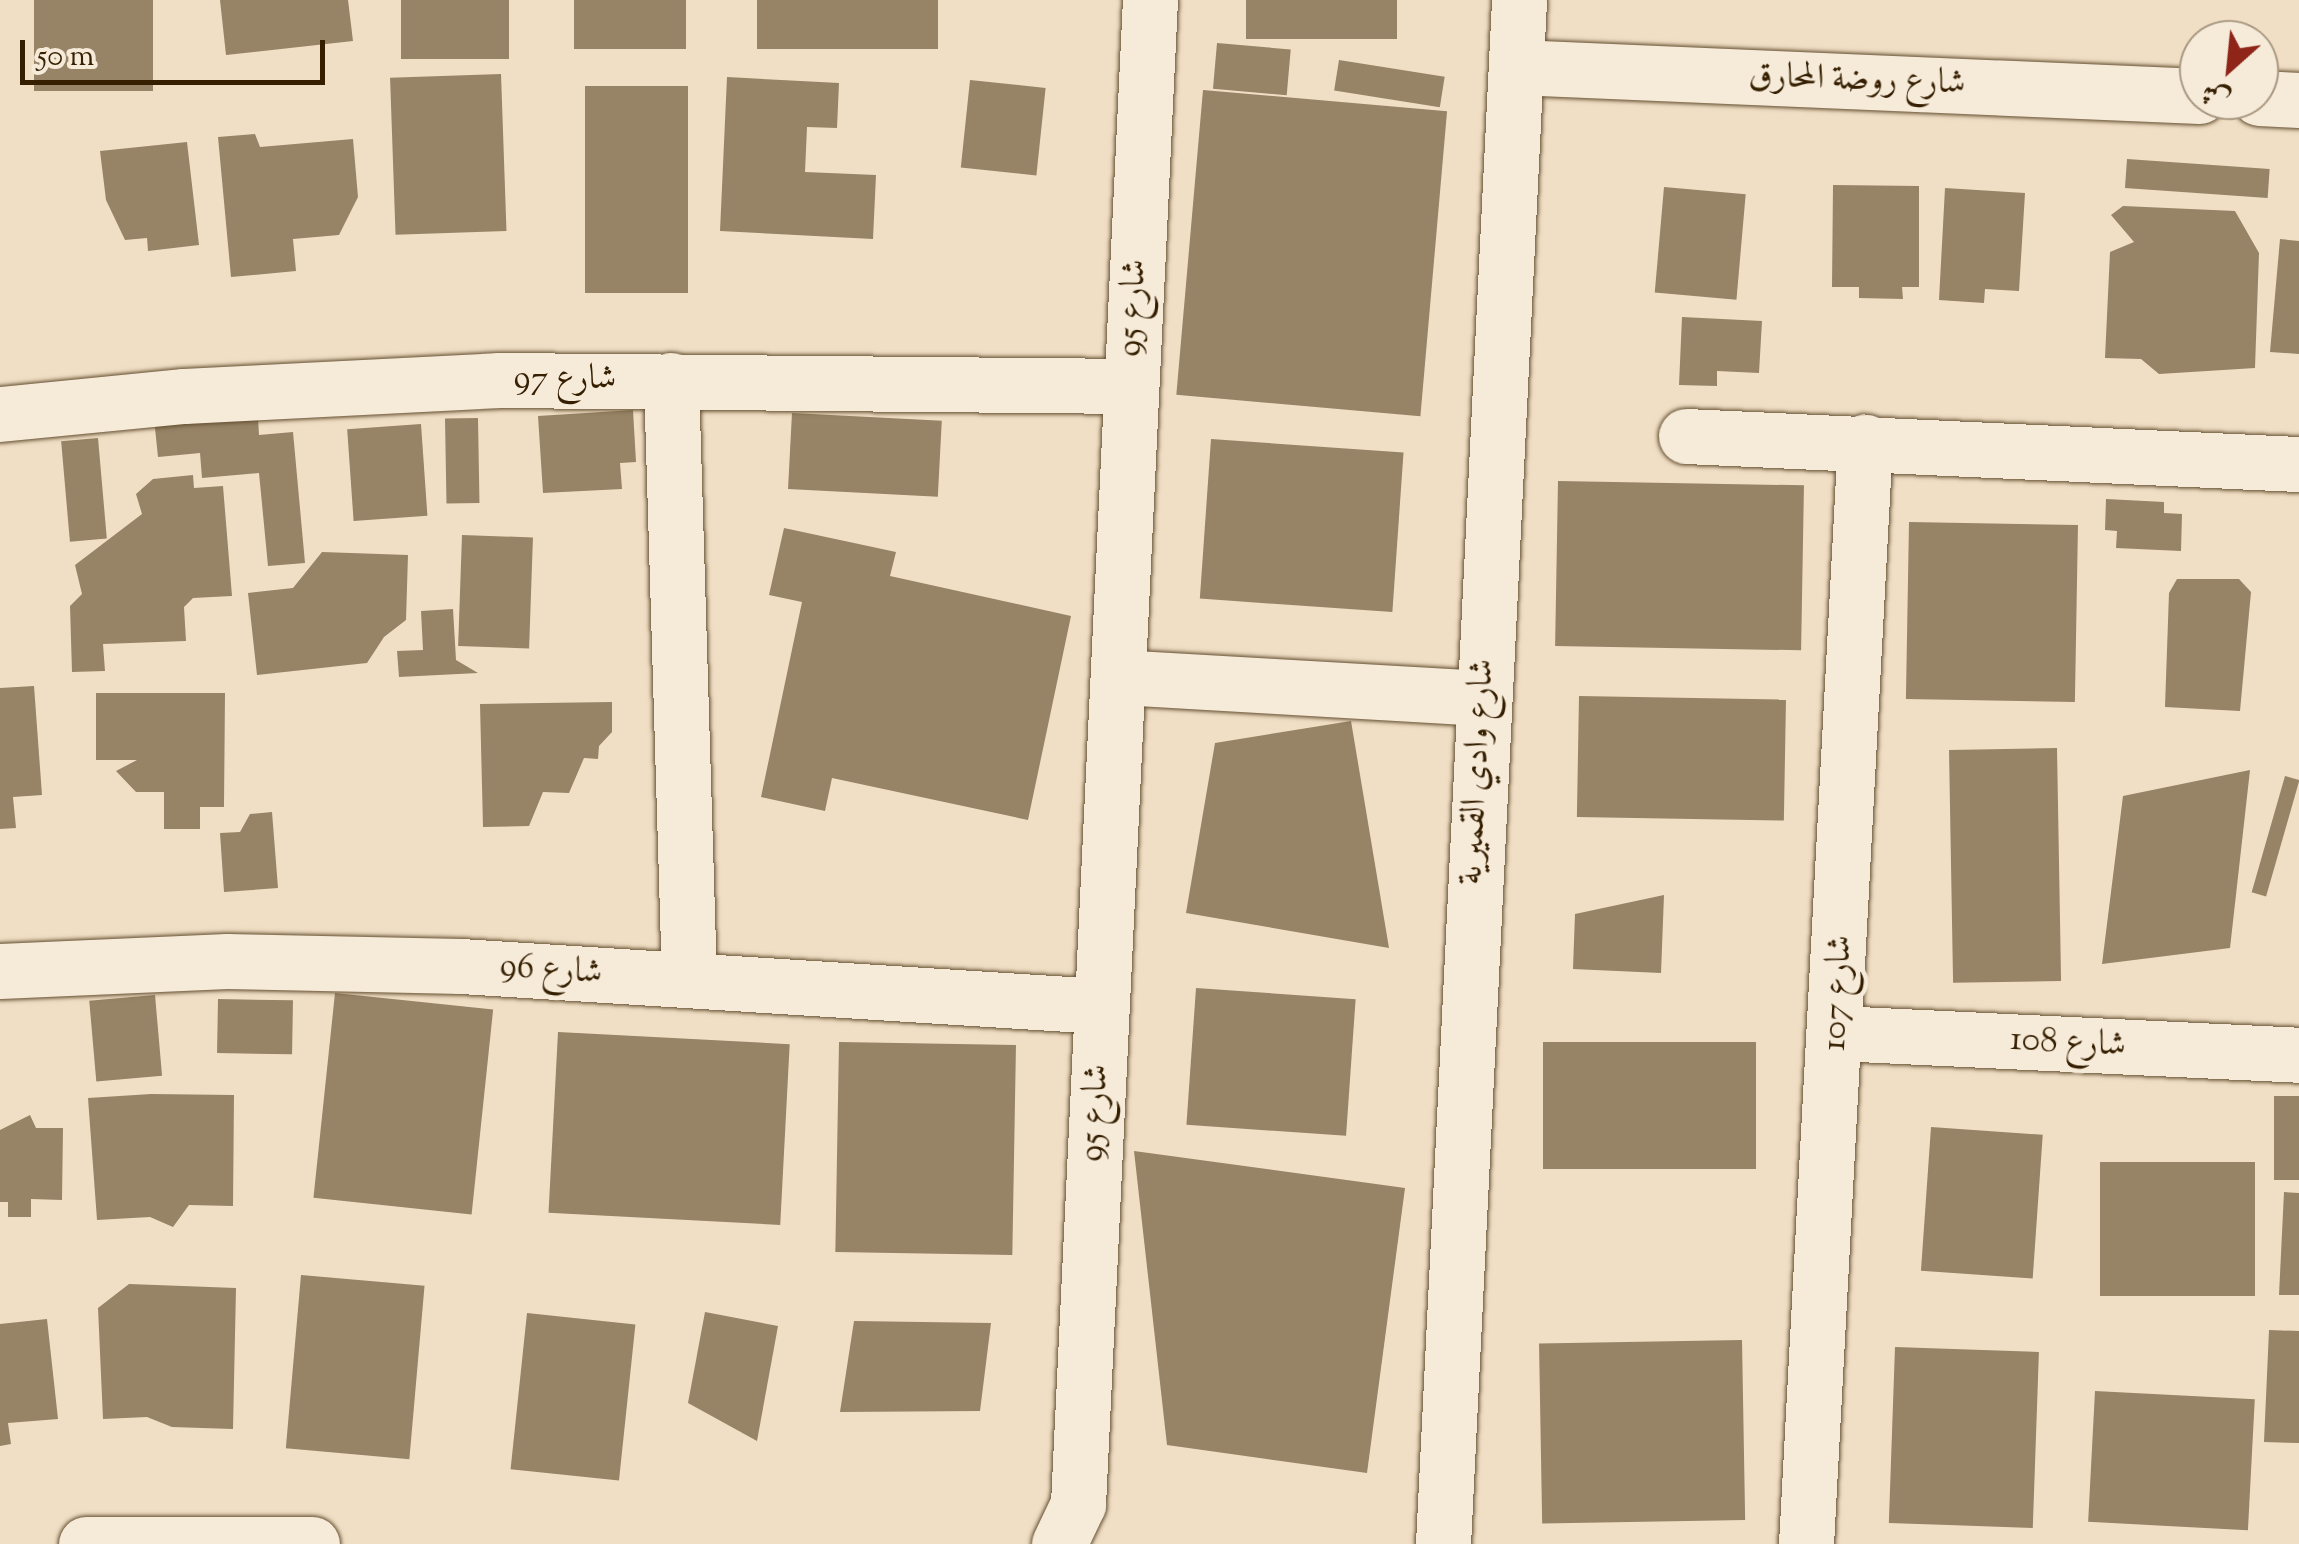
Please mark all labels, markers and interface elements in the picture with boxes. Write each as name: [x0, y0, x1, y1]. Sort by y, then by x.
scale bar: [25, 20, 330, 82]
north arrow: [2179, 20, 2279, 120]
text: 50 m: [37, 36, 94, 79]
street label: شارع روضة المحارق: [1748, 56, 1966, 106]
text: ش: [2195, 71, 2238, 119]
street label: شارع 95: [1110, 258, 1158, 358]
street label: شارع 97: [514, 359, 616, 401]
street label: شارع وادي القميرية: [1451, 658, 1505, 886]
street label: شارع 107: [1815, 934, 1863, 1052]
street label: شارع 96: [498, 946, 604, 996]
street label: شارع 108: [2009, 1020, 2127, 1068]
street label: شارع 95: [1072, 1063, 1120, 1163]

